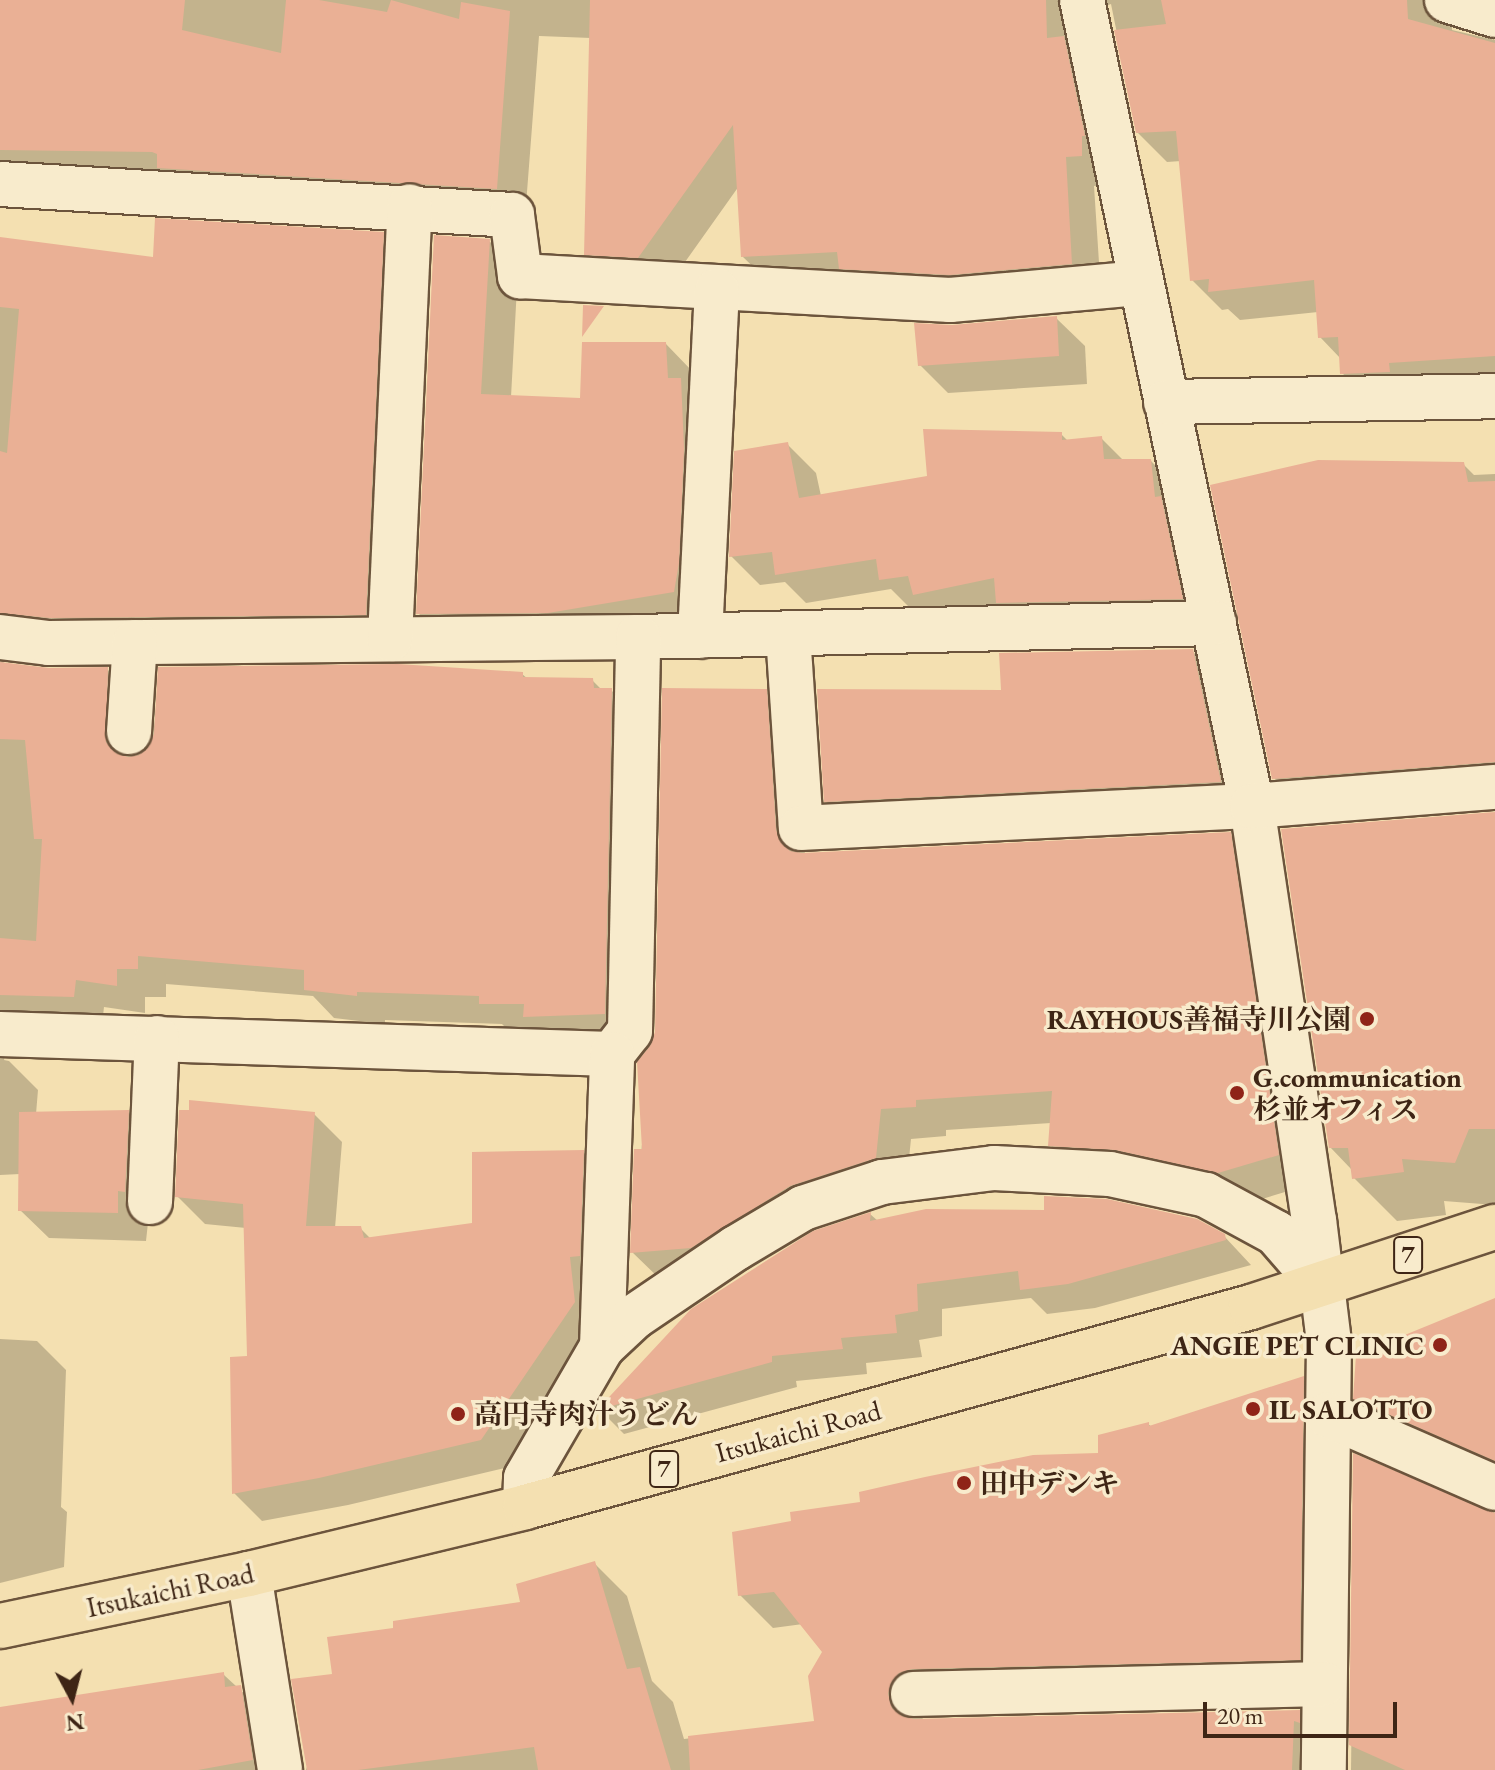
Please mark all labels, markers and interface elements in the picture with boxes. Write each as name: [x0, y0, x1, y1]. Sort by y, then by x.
place label: RAYHOUS善福寺川公園: [1047, 1002, 1351, 1036]
marker: RAYHOUS善福寺川公園: [1358, 1010, 1376, 1028]
place label: G.communication 杉並オフィス: [1253, 1060, 1462, 1126]
marker: G.communication 杉並オフィス: [1228, 1084, 1246, 1102]
road number: 7: [1392, 1233, 1424, 1277]
place label: ANGIE PET CLINIC: [1170, 1328, 1424, 1362]
marker: ANGIE PET CLINIC: [1431, 1336, 1449, 1354]
place label: IL SALOTTO: [1269, 1392, 1433, 1426]
street label: Itsukaichi Road: [711, 1393, 885, 1469]
place label: 高円寺肉汁うどん: [474, 1397, 698, 1431]
marker: IL SALOTTO: [1244, 1400, 1262, 1418]
marker: 高円寺肉汁うどん: [449, 1405, 467, 1423]
road number: 7: [648, 1447, 680, 1491]
place label: 田中デンキ: [980, 1466, 1120, 1500]
marker: 田中デンキ: [955, 1474, 973, 1492]
street label: Itsukaichi Road: [83, 1556, 257, 1624]
north arrow: [32, 1658, 112, 1738]
scale bar: [1207, 1686, 1401, 1736]
text: 20 m: [1217, 1700, 1264, 1731]
text: N: [64, 1707, 86, 1738]

